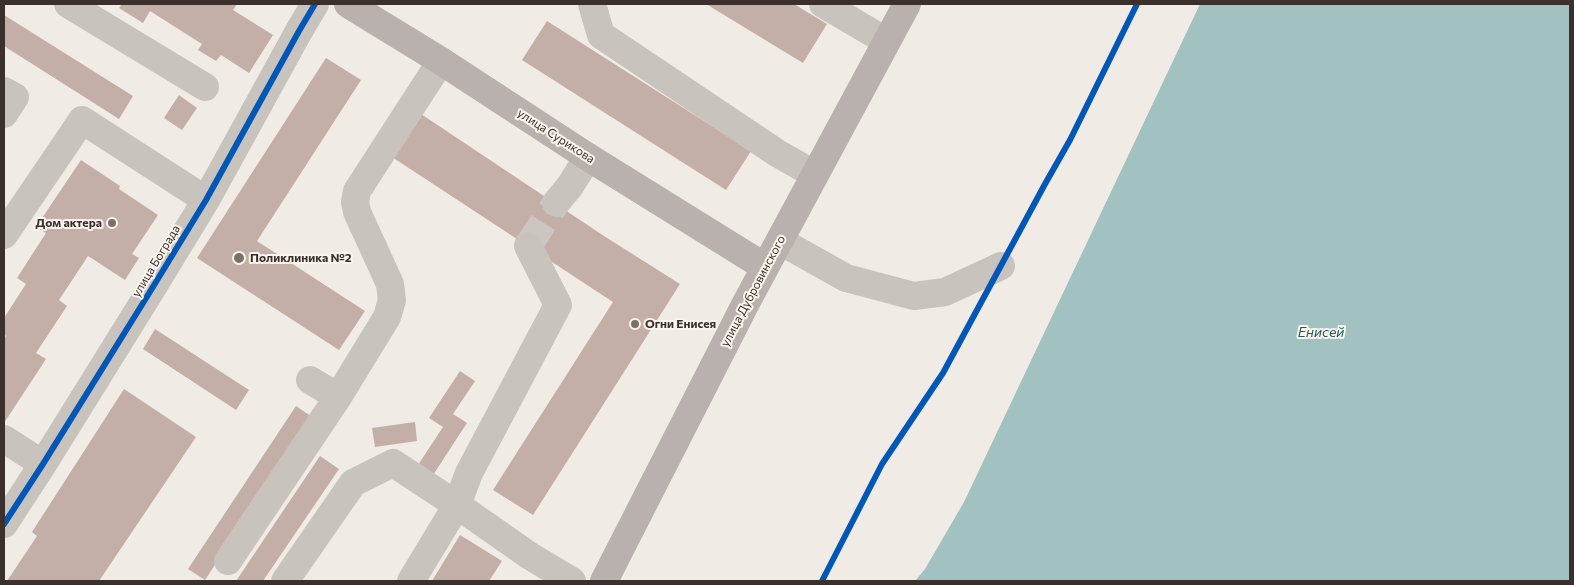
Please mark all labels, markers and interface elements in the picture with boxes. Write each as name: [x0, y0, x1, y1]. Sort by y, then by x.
street label: улица Сурикова: [515, 106, 597, 166]
place label: Дом актера: [36, 216, 102, 230]
marker: Дом актера: [106, 217, 118, 229]
street label: улица Бограда: [129, 222, 183, 300]
street label: улица Дубровинского: [718, 233, 788, 349]
marker: Поликлиника №2: [232, 251, 246, 265]
place label: Поликлиника №2: [250, 251, 352, 265]
place label: Огни Енисея: [645, 317, 716, 331]
marker: Огни Енисея: [629, 318, 641, 330]
water label: Енисей: [1298, 324, 1344, 340]

